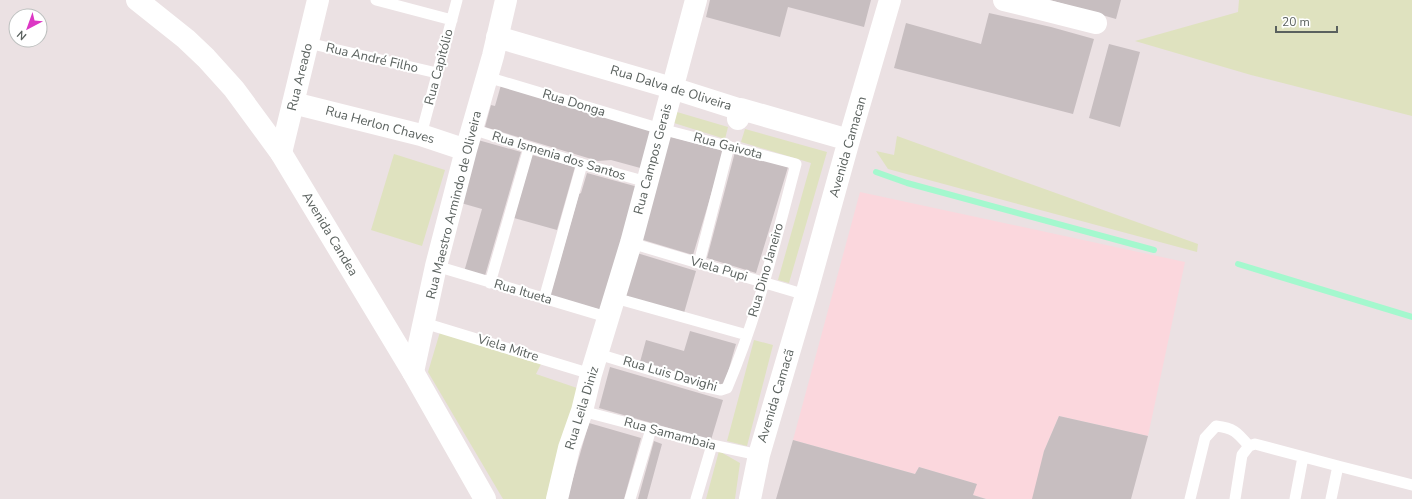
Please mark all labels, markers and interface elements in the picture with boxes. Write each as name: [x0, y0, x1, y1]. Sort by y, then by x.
north arrow: [8, 8, 48, 48]
scale bar: [1276, 8, 1337, 34]
text: 20 m: [1282, 14, 1310, 30]
text: N: [14, 27, 30, 44]
street label: Rua Capitólio: [420, 27, 458, 107]
street label: Rua André Filho: [324, 39, 420, 77]
street label: Rua Areado: [283, 41, 317, 113]
street label: Rua Dalva de Oliveira: [608, 61, 734, 115]
street label: Rua Donga: [540, 85, 608, 121]
street label: Avenida Camacan: [825, 94, 871, 200]
street label: Rua Campos Gerais: [630, 101, 676, 217]
street label: Rua Herlon Chaves: [324, 102, 436, 148]
street label: Rua Maestro Armindo de Oliveira: [422, 109, 486, 301]
street label: Rua Ismenia dos Santos: [490, 127, 628, 185]
street label: Rua Gaivota: [691, 128, 765, 164]
street label: Avenida Candea: [298, 189, 362, 279]
street label: Rua Dino Janeiro: [744, 221, 788, 319]
street label: Viela Pupi: [687, 252, 750, 286]
street label: Rua Itueta: [492, 275, 554, 309]
street label: Viela Mitre: [474, 330, 541, 366]
street label: Avenida Camacã: [753, 347, 799, 445]
street label: Rua Luis Davighi: [621, 352, 719, 396]
street label: Rua Leila Diniz: [561, 364, 603, 452]
street label: Rua Samambaia: [622, 413, 718, 455]

